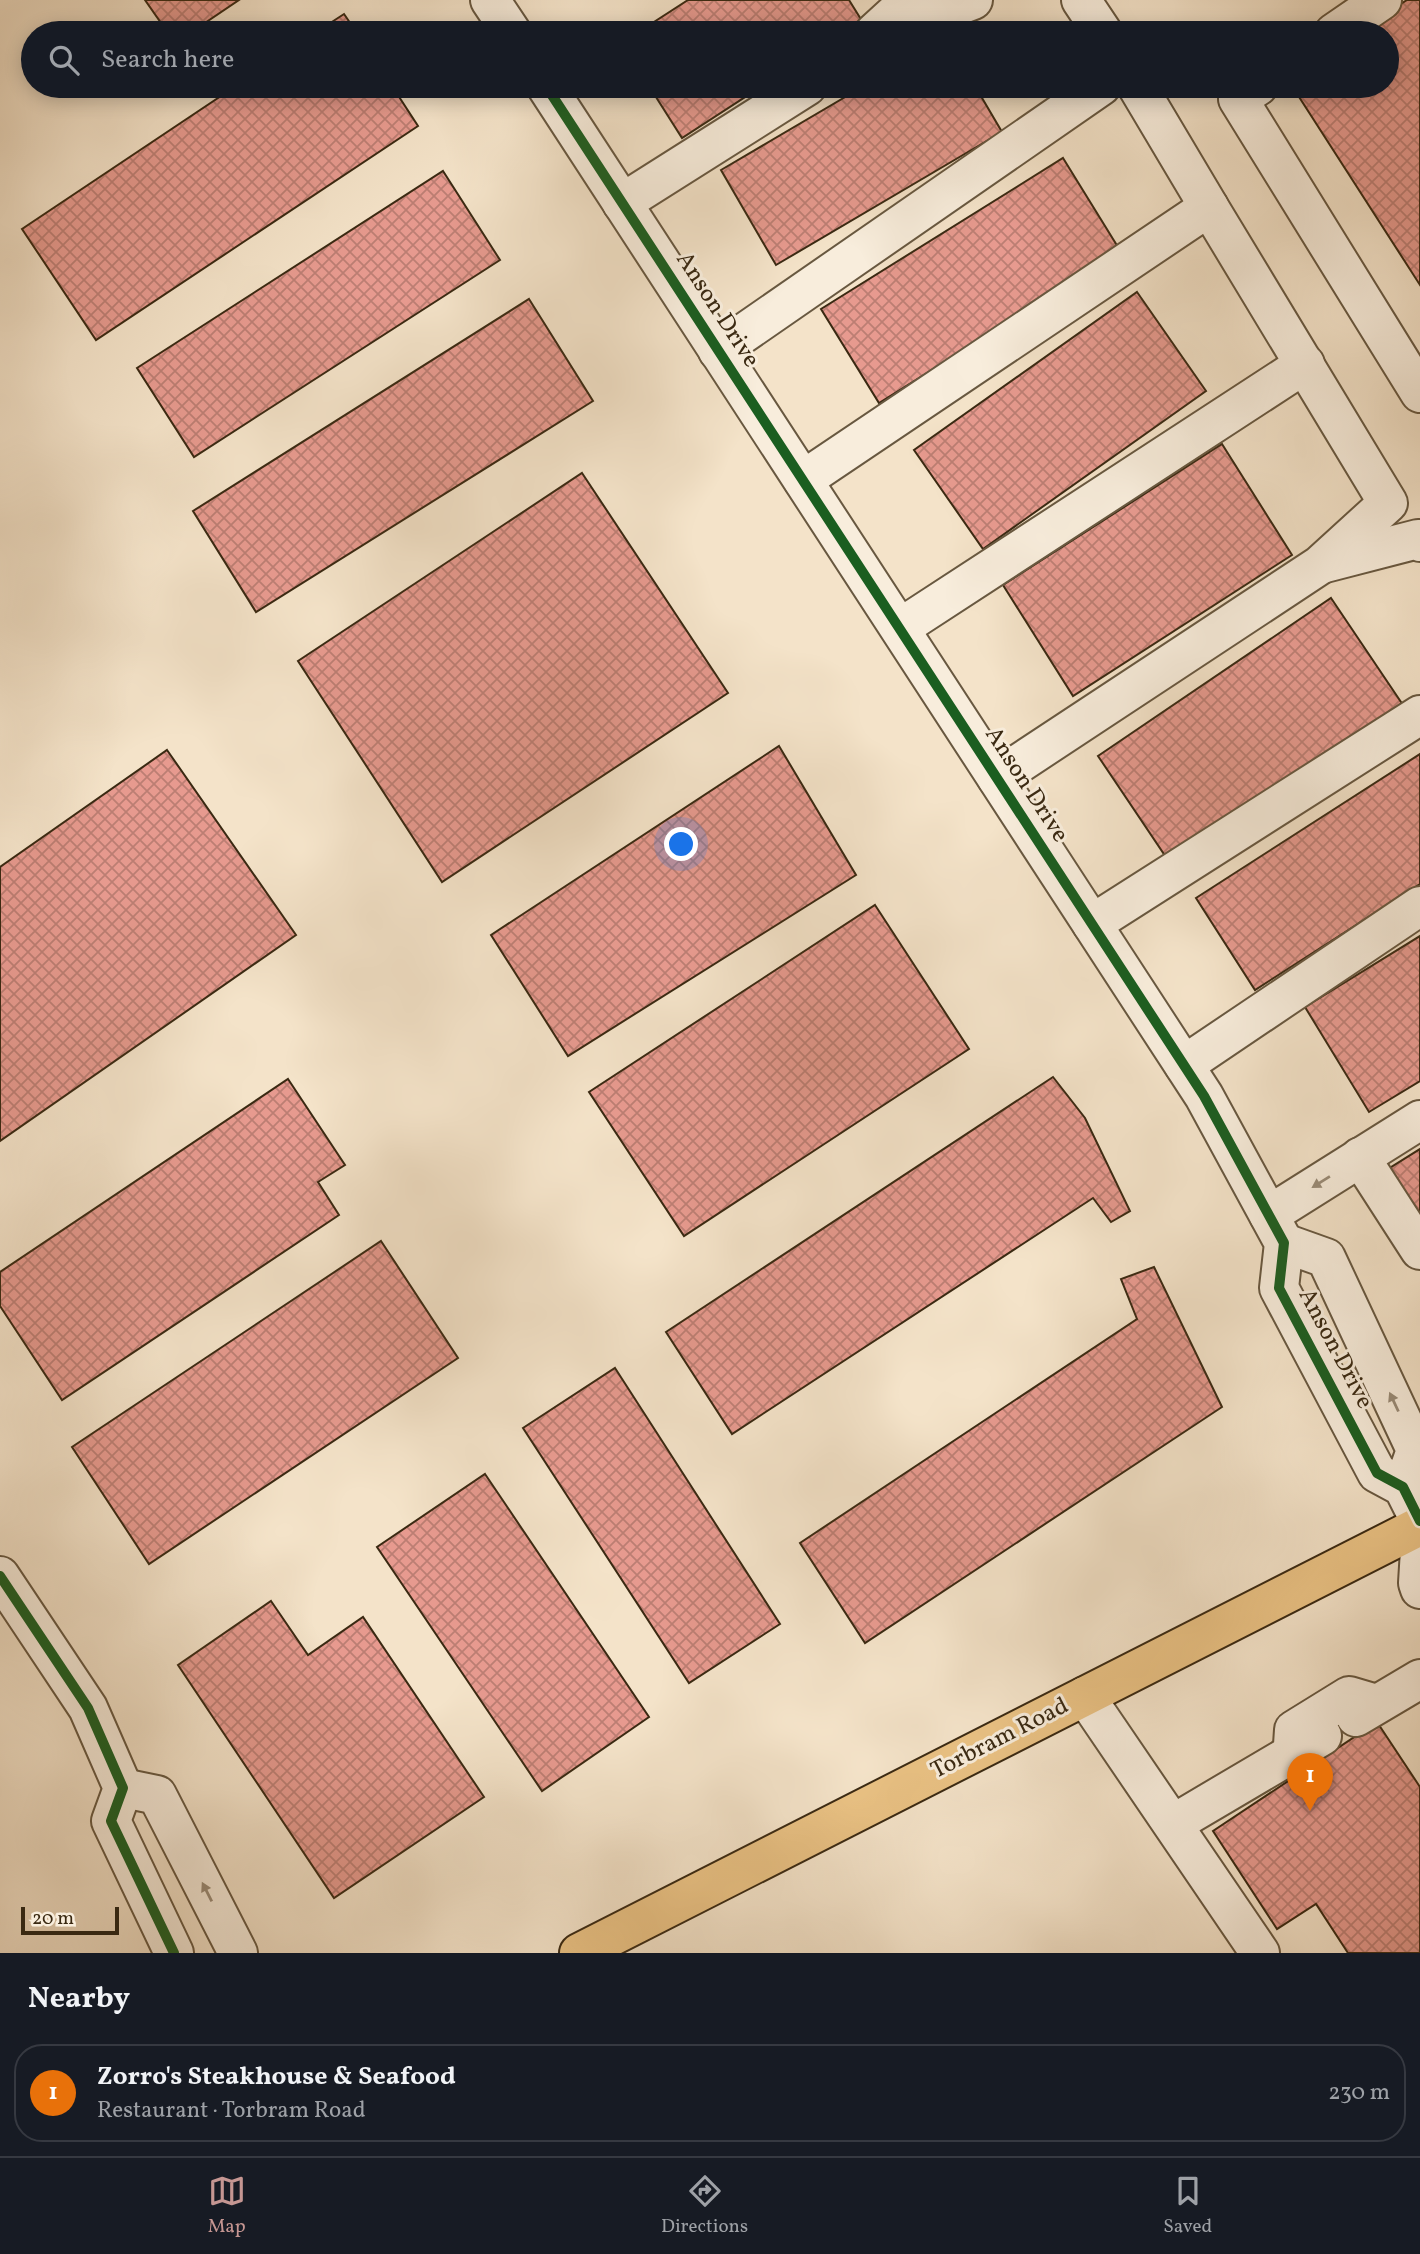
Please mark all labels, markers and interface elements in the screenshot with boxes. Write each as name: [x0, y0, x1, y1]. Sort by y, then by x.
search box: [21, 21, 1399, 98]
icon: search: [45, 41, 83, 79]
text: Search here: [101, 42, 234, 78]
street label: Anson Drive: [667, 245, 767, 375]
street label: Anson Drive: [976, 720, 1076, 850]
your location: [664, 827, 698, 861]
one-way arrow: [1311, 1175, 1330, 1188]
street label: Anson Drive: [1289, 1283, 1381, 1415]
one-way arrow: [1388, 1392, 1399, 1412]
street label: Torbram Road: [925, 1690, 1075, 1788]
pin: 1: [1287, 1753, 1333, 1811]
one-way arrow: [201, 1882, 212, 1902]
scale bar: [21, 1904, 119, 1936]
text: 20 m: [32, 1906, 74, 1932]
text: Nearby: [28, 1978, 130, 2020]
text: Zorro's Steakhouse & Seafood: [97, 2059, 456, 2095]
text: 1: [48, 2077, 58, 2109]
text: 230 m: [1328, 2077, 1390, 2109]
text: Restaurant · Torbram Road: [97, 2095, 366, 2127]
tab: Map: [208, 2172, 246, 2240]
tab: Directions: [661, 2172, 748, 2240]
tab: Saved: [1163, 2172, 1212, 2240]

